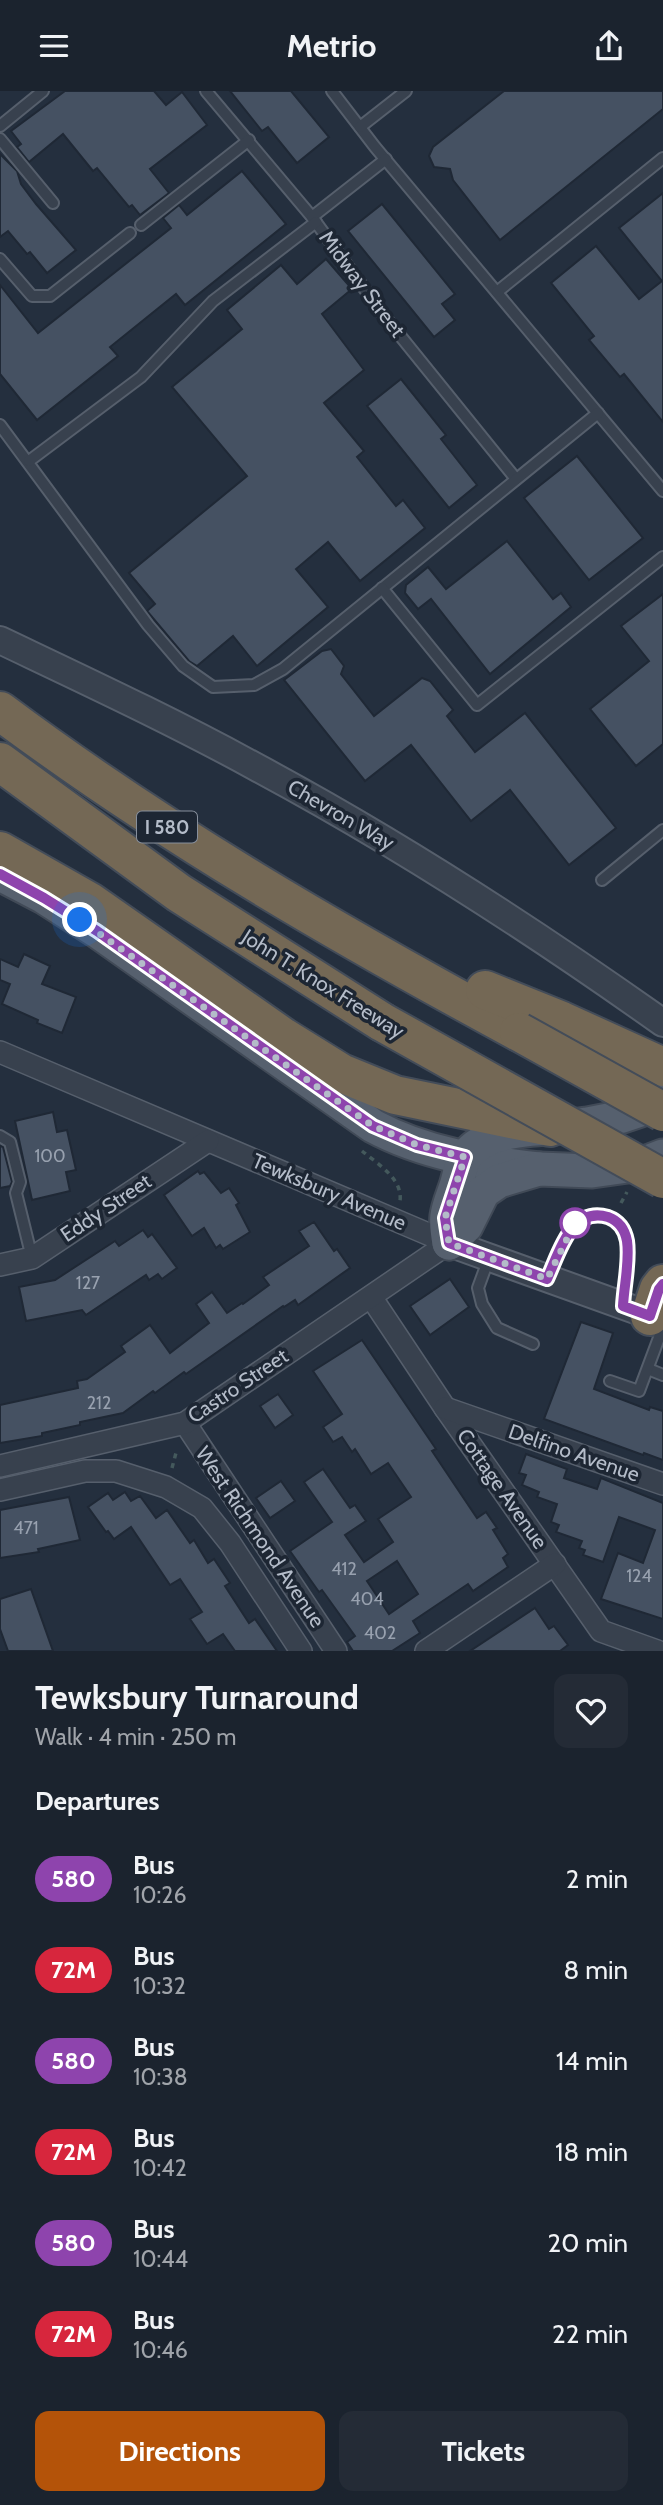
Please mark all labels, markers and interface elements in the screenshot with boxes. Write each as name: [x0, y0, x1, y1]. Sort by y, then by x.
text: Metrio: [286, 26, 377, 65]
icon: menu: [35, 27, 73, 65]
icon: share: [590, 27, 628, 65]
street label: Midway Street: [314, 225, 411, 342]
street label: Chevron Way: [283, 774, 399, 855]
road number: I 580: [137, 811, 197, 842]
your location: [62, 902, 97, 937]
street label: John T. Knox Freeway: [237, 923, 409, 1044]
house number: 100: [35, 1145, 66, 1167]
street label: Tewksbury Avenue: [248, 1148, 410, 1235]
street label: Eddy Street: [56, 1168, 156, 1247]
unlabelled marker: [560, 1208, 590, 1238]
house number: 127: [76, 1272, 100, 1294]
street label: Castro Street: [183, 1343, 293, 1428]
house number: 212: [87, 1392, 111, 1414]
street label: Delfino Avenue: [505, 1418, 643, 1487]
street label: Cottage Avenue: [452, 1424, 553, 1554]
street label: West Richmond Avenue: [191, 1441, 330, 1632]
house number: 471: [13, 1517, 39, 1539]
house number: 412: [331, 1558, 357, 1580]
house number: 124: [626, 1565, 652, 1587]
house number: 404: [350, 1588, 384, 1610]
house number: 402: [364, 1622, 396, 1644]
button: heart: [554, 1674, 628, 1748]
text: Tewksbury Turnaround: [35, 1677, 359, 1717]
text: Walk · 4 min · 250 m: [35, 1723, 237, 1751]
text: Departures: [35, 1785, 159, 1817]
text: Bus: [133, 1849, 174, 1881]
text: 2 min: [566, 1863, 628, 1895]
text: 580: [51, 1864, 96, 1893]
text: 10:26: [133, 1881, 186, 1909]
text: Bus: [133, 1940, 174, 1972]
text: 8 min: [564, 1954, 628, 1986]
text: 72M: [51, 1955, 96, 1984]
text: 10:32: [133, 1972, 186, 2000]
text: Bus: [133, 2031, 174, 2063]
text: 14 min: [556, 2045, 628, 2077]
text: 580: [51, 2046, 96, 2075]
text: 10:38: [133, 2063, 188, 2091]
text: Bus: [133, 2122, 174, 2154]
text: 18 min: [555, 2136, 628, 2168]
text: 72M: [51, 2137, 96, 2166]
text: 10:42: [133, 2154, 187, 2182]
text: Bus: [133, 2213, 174, 2245]
text: 20 min: [548, 2227, 628, 2259]
text: 580: [51, 2228, 96, 2257]
text: 10:44: [133, 2245, 188, 2273]
text: Bus: [133, 2304, 174, 2336]
text: 22 min: [552, 2318, 628, 2350]
text: 72M: [51, 2319, 96, 2348]
text: 10:46: [133, 2336, 188, 2364]
button: Directions: [35, 2411, 325, 2491]
button: Tickets: [339, 2411, 628, 2491]

